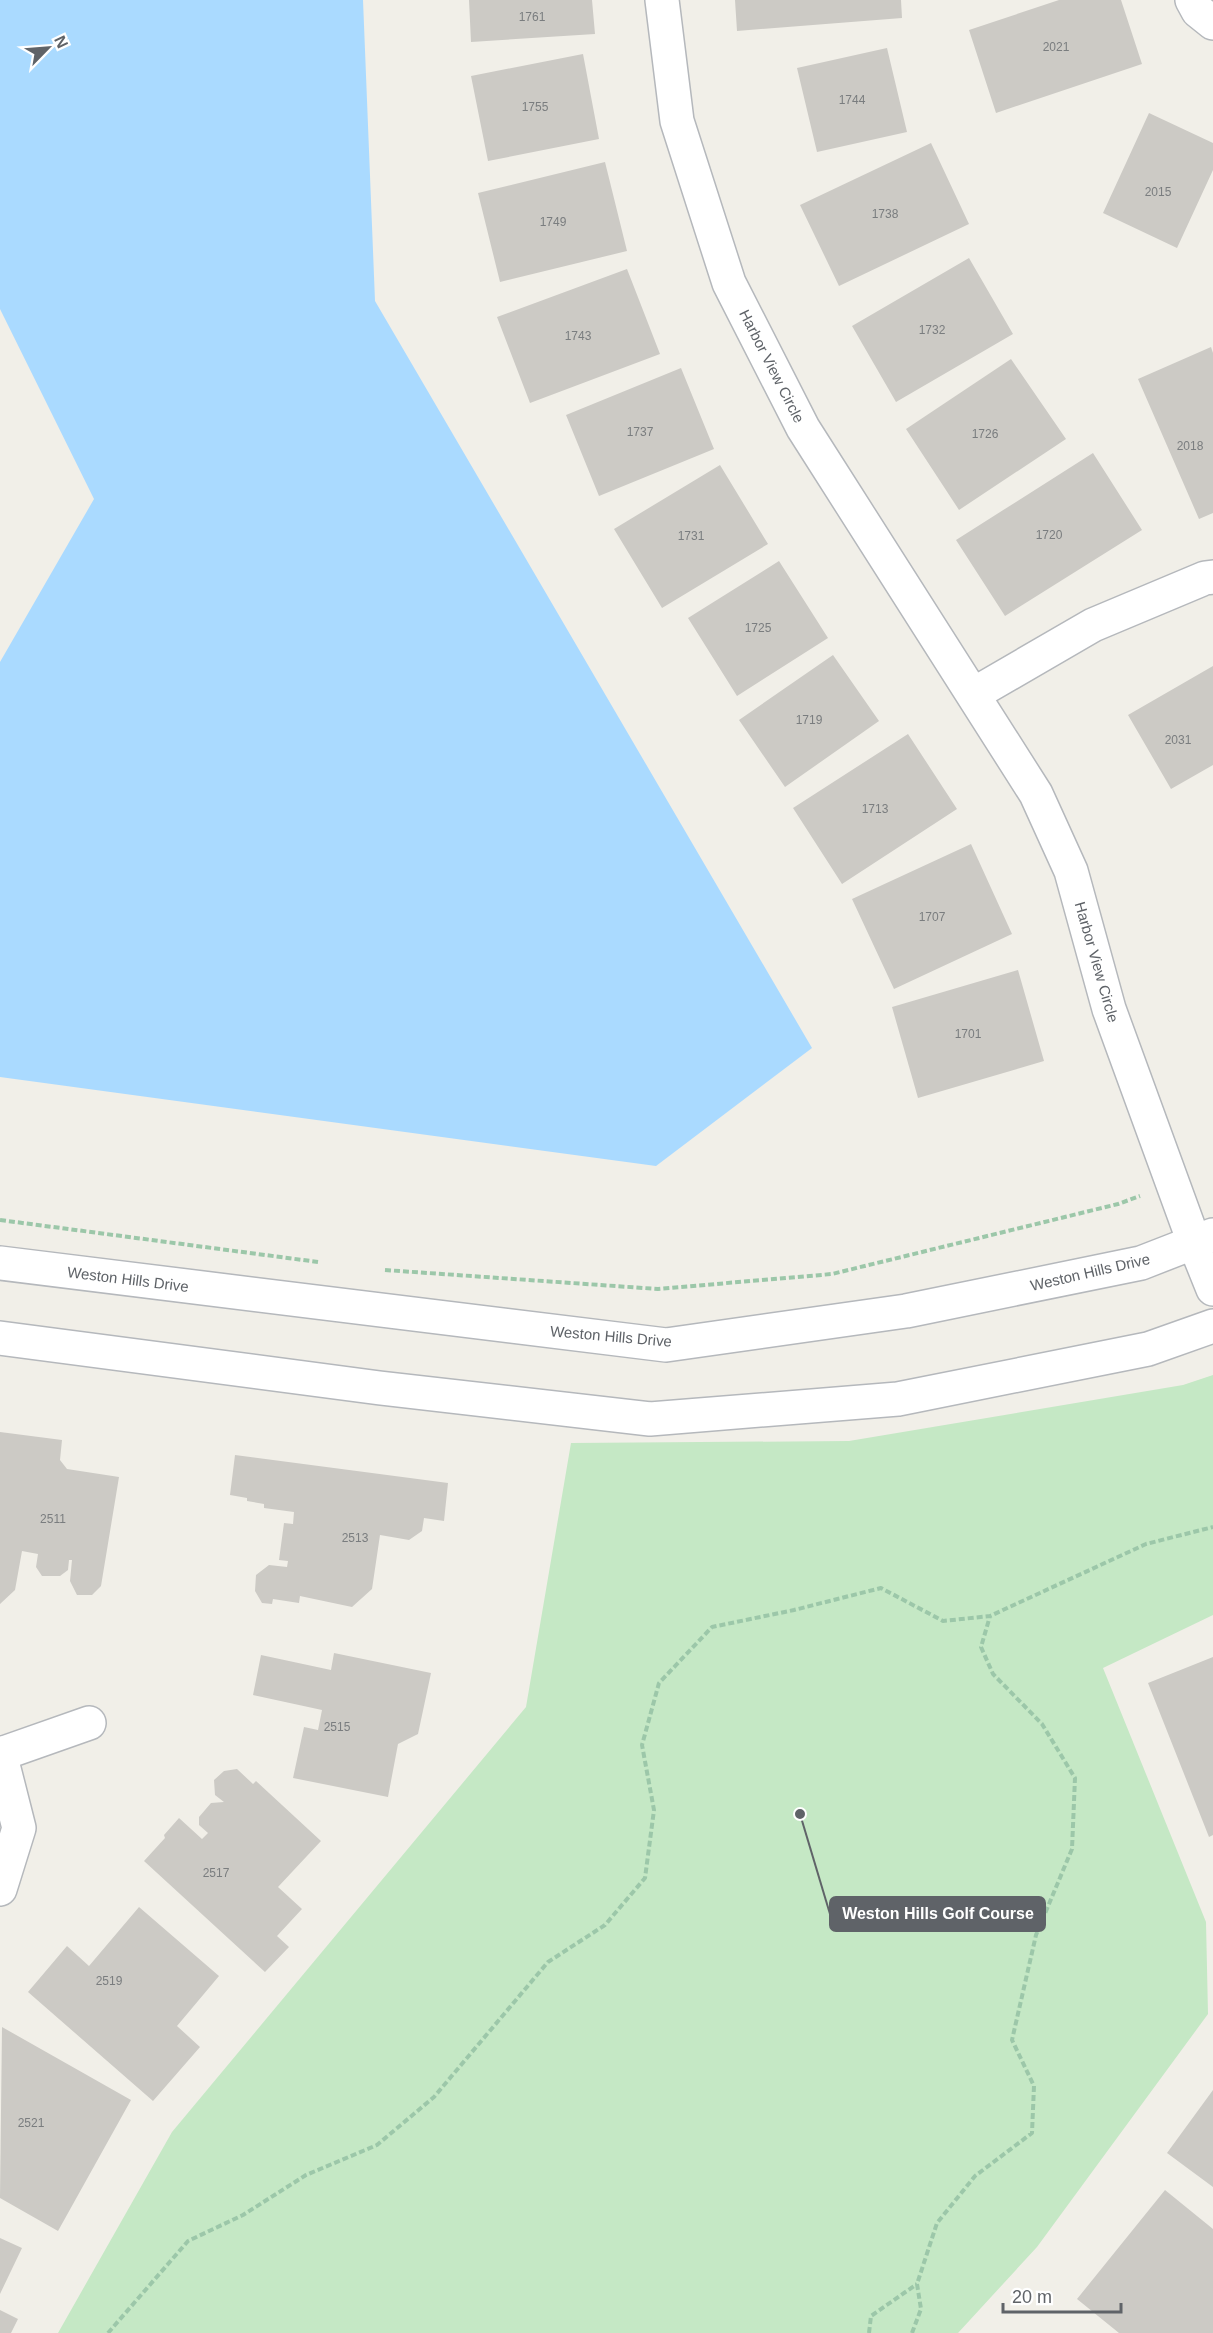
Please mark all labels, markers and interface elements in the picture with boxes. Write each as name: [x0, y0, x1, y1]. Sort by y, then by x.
house number: 1761: [519, 10, 546, 24]
north arrow: [18, 18, 78, 78]
text: N: [51, 33, 71, 51]
house number: 2021: [1043, 40, 1070, 54]
house number: 1744: [839, 93, 866, 107]
house number: 1755: [522, 100, 549, 114]
house number: 2015: [1145, 185, 1172, 199]
house number: 1738: [872, 207, 899, 221]
house number: 1749: [540, 215, 567, 229]
street label: Harbor View Circle: [736, 307, 808, 425]
house number: 1732: [919, 323, 946, 337]
house number: 1743: [565, 329, 592, 343]
house number: 1737: [627, 425, 654, 439]
house number: 1726: [972, 427, 999, 441]
house number: 2018: [1177, 439, 1204, 453]
house number: 1720: [1036, 528, 1063, 542]
house number: 1731: [678, 529, 705, 543]
house number: 1725: [745, 621, 772, 635]
house number: 1719: [796, 713, 823, 727]
house number: 2031: [1165, 733, 1192, 747]
house number: 1713: [862, 802, 889, 816]
street label: Harbor View Circle: [1072, 900, 1122, 1024]
house number: 1707: [919, 910, 946, 924]
house number: 1701: [955, 1027, 982, 1041]
street label: Weston Hills Drive: [1029, 1250, 1151, 1294]
street label: Weston Hills Drive: [66, 1263, 190, 1295]
street label: Weston Hills Drive: [549, 1322, 673, 1350]
house number: 2511: [40, 1512, 66, 1526]
house number: 2513: [342, 1531, 369, 1545]
house number: 2515: [324, 1720, 351, 1734]
house number: 2517: [203, 1866, 230, 1880]
callout: Weston Hills Golf Course: [830, 1897, 1045, 1931]
text: Weston Hills Golf Course: [842, 1905, 1034, 1922]
house number: 2519: [96, 1974, 123, 1988]
house number: 2521: [18, 2116, 45, 2130]
scale bar: [1003, 2276, 1122, 2314]
text: 20 m: [1012, 2287, 1052, 2307]

